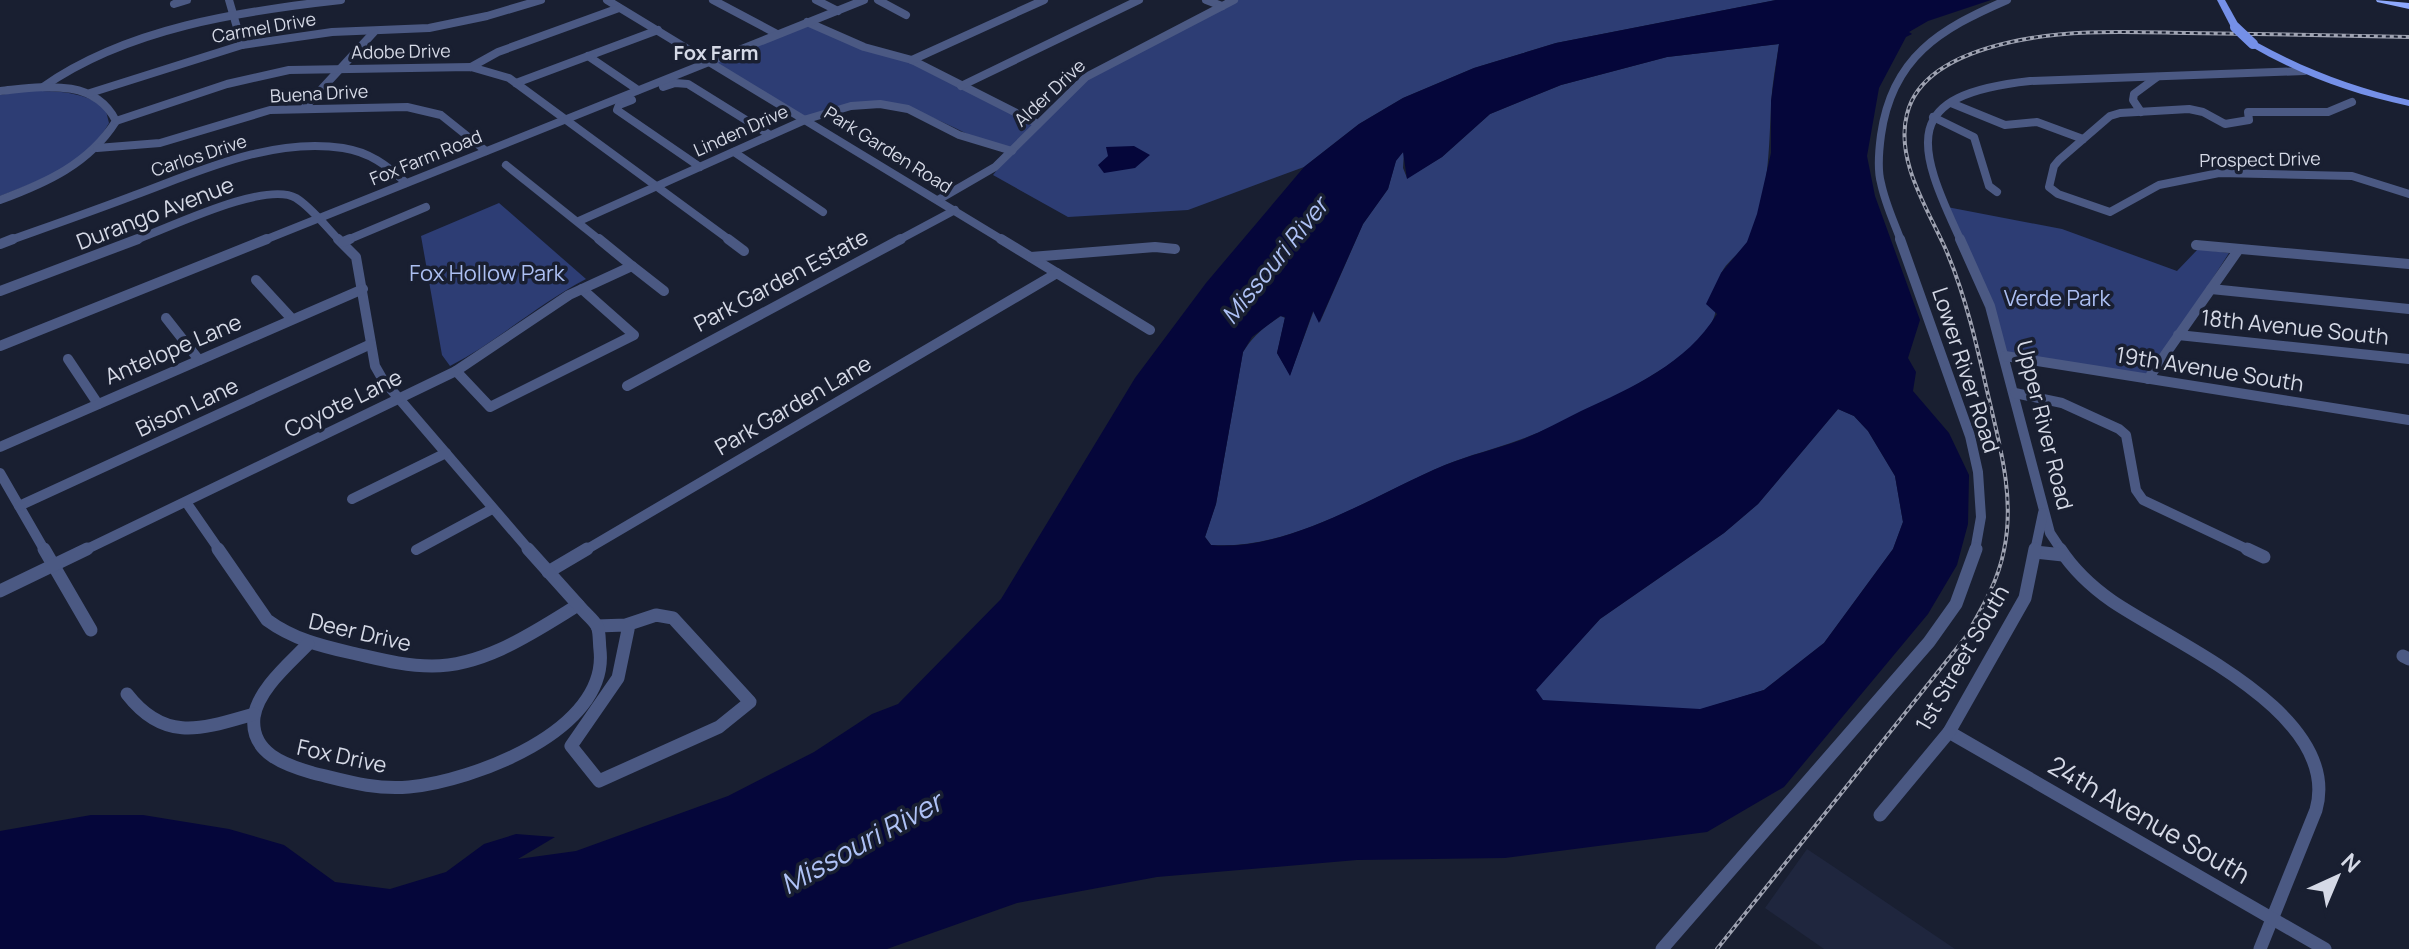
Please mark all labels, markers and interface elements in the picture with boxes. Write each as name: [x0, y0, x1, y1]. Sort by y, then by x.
street label: Carmel Drive: [210, 6, 318, 48]
street label: Adobe Drive: [351, 38, 451, 64]
district label: Fox Farm: [674, 39, 758, 66]
street label: Alder Drive: [1009, 53, 1090, 131]
street label: Buena Drive: [269, 78, 369, 108]
street label: Linden Drive: [689, 99, 792, 162]
street label: Park Garden Road: [820, 100, 957, 198]
street label: Fox Farm Road: [366, 124, 485, 190]
street label: Carlos Drive: [148, 128, 250, 182]
street label: Prospect Drive: [2199, 146, 2321, 172]
street label: Durango Avenue: [72, 169, 238, 257]
water label: Missouri River: [1213, 187, 1337, 330]
street label: Park Garden Estate: [689, 221, 873, 339]
park label: Fox Hollow Park: [409, 258, 566, 288]
street label: Lower River Road: [1925, 283, 2007, 457]
park label: Verde Park: [2004, 283, 2111, 313]
street label: 18th Avenue South: [2200, 302, 2390, 352]
street label: Antelope Lane: [100, 307, 246, 391]
street label: Upper River Road: [2009, 337, 2081, 513]
street label: 19th Avenue South: [2114, 339, 2306, 399]
street label: Park Garden Lane: [709, 348, 877, 462]
street label: Coyote Lane: [279, 362, 407, 444]
street label: Bison Lane: [131, 370, 243, 444]
street label: 1st Street South: [1908, 580, 2016, 736]
street label: Deer Drive: [306, 606, 414, 658]
street label: Fox Drive: [294, 732, 390, 780]
street label: 24th Avenue South: [2042, 747, 2257, 892]
water label: Missouri River: [773, 780, 952, 902]
north arrow: [2297, 837, 2377, 917]
text: N: [2335, 846, 2367, 879]

